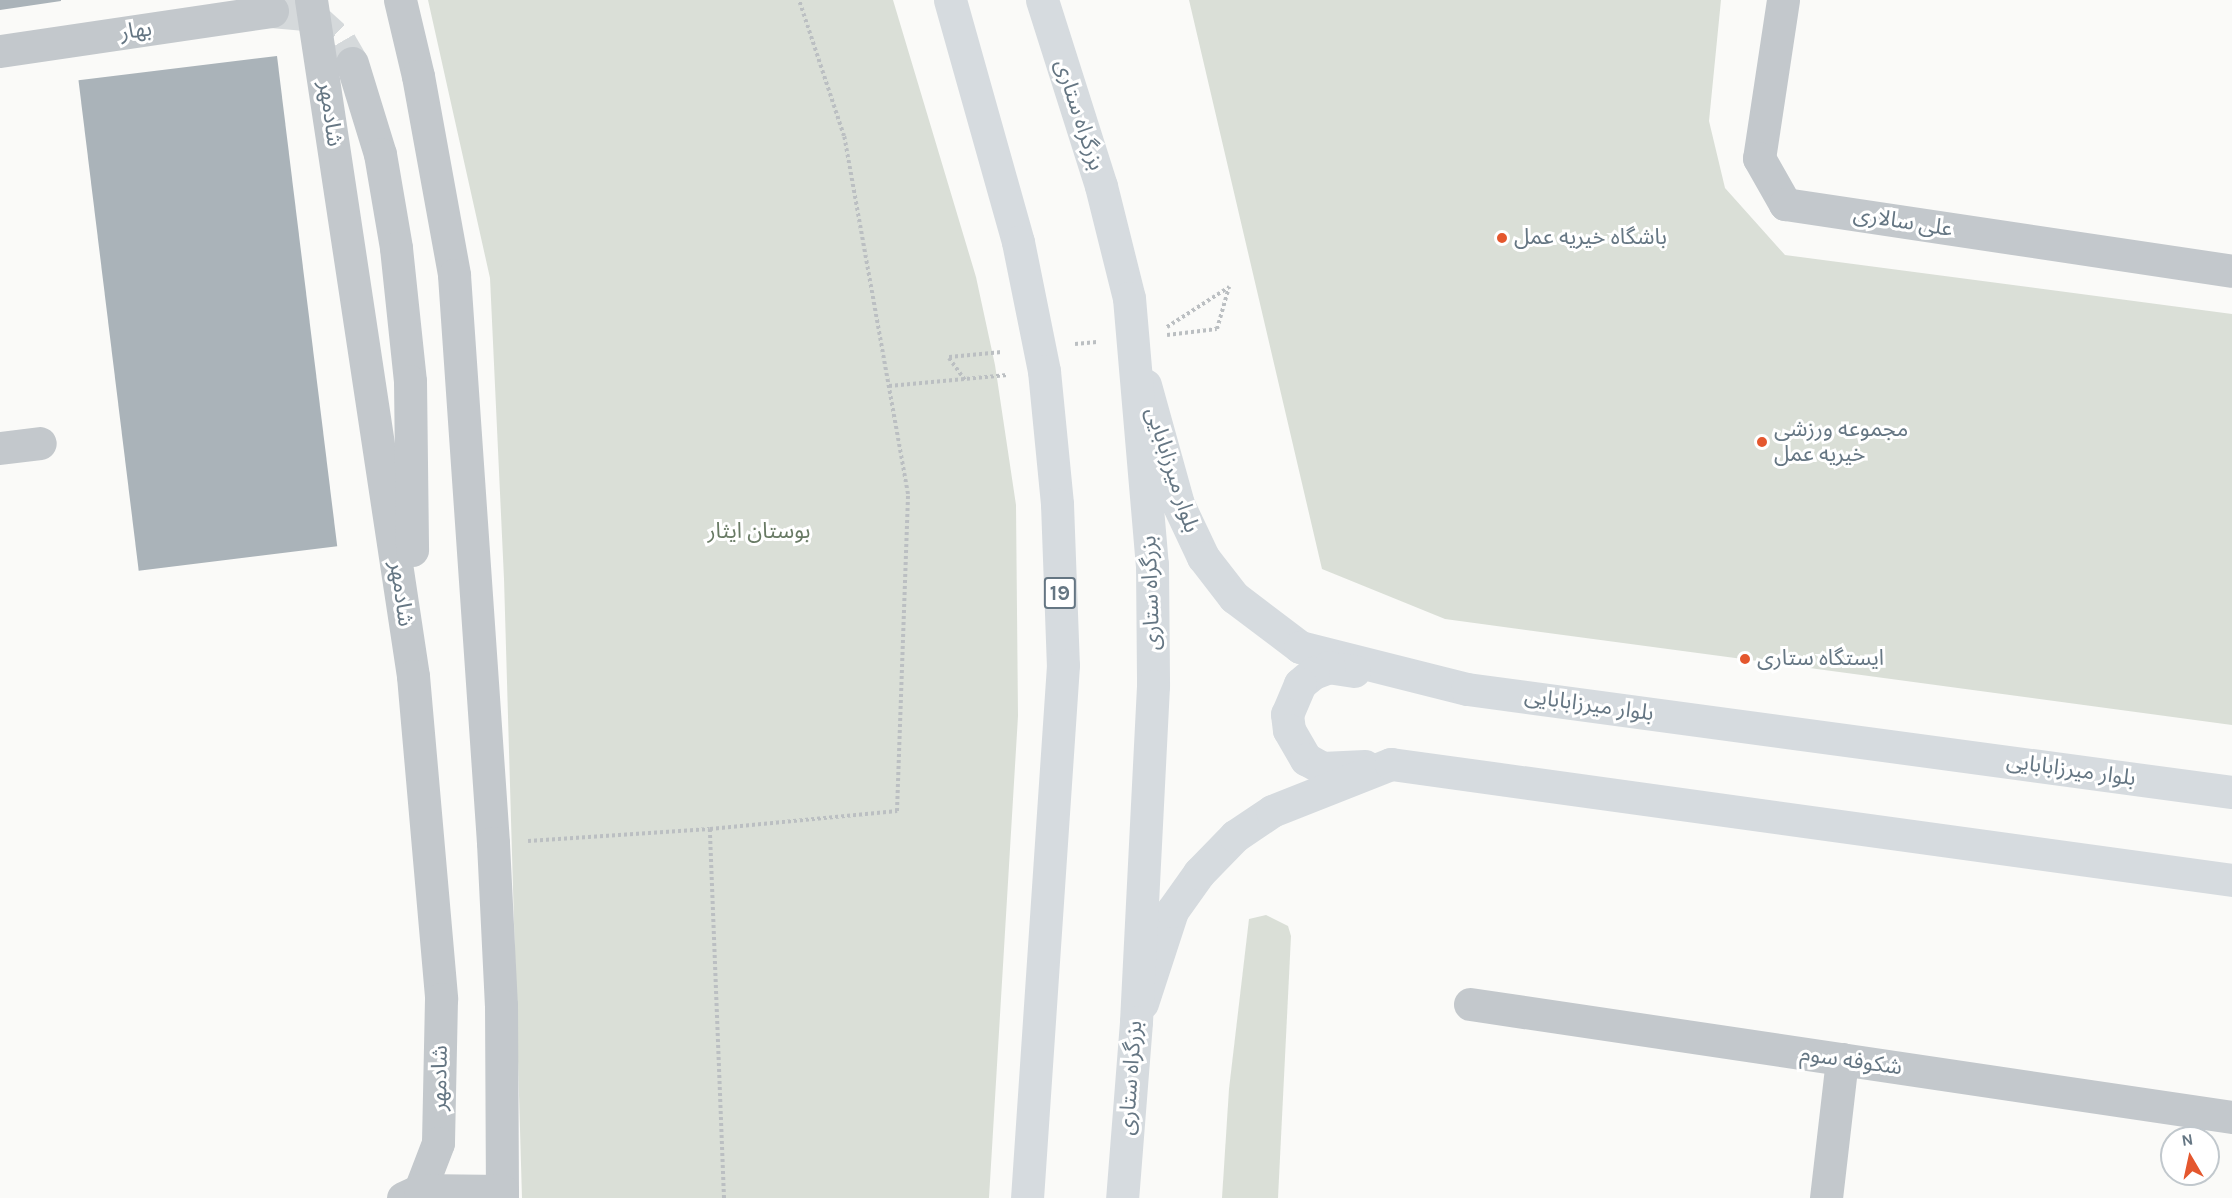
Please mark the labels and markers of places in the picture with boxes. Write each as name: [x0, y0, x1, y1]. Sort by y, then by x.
place label: باشگاه خیریه عمل: [1514, 225, 1667, 251]
marker: باشگاه خیریه عمل: [1495, 231, 1509, 245]
place label: مجموعه ورزشی خیریه عمل: [1774, 416, 1908, 468]
marker: مجموعه ورزشی خیریه عمل: [1755, 435, 1769, 449]
place label: ایستگاه ستاری: [1757, 646, 1884, 672]
marker: ایستگاه ستاری: [1738, 652, 1752, 666]

